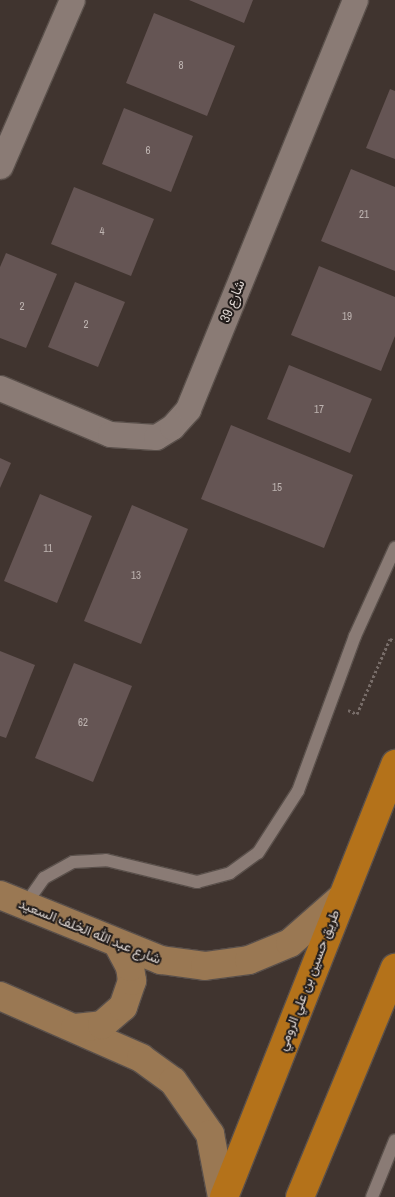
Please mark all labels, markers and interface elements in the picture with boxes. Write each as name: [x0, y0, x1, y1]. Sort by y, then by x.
house number: 8: [178, 58, 184, 72]
house number: 6: [145, 143, 151, 157]
house number: 21: [359, 207, 369, 221]
house number: 4: [99, 224, 105, 238]
street label: شارع 39: [216, 277, 248, 325]
house number: 2: [19, 299, 25, 313]
house number: 19: [342, 309, 352, 323]
house number: 2: [83, 317, 89, 331]
house number: 17: [314, 402, 324, 416]
house number: 15: [272, 480, 282, 494]
house number: 11: [43, 541, 53, 555]
house number: 13: [131, 568, 141, 582]
house number: 62: [78, 715, 88, 729]
street label: شارع عبد الله الخلف السعيد: [16, 895, 164, 967]
street label: طريق حسين بن علي الرومي: [273, 907, 343, 1053]

